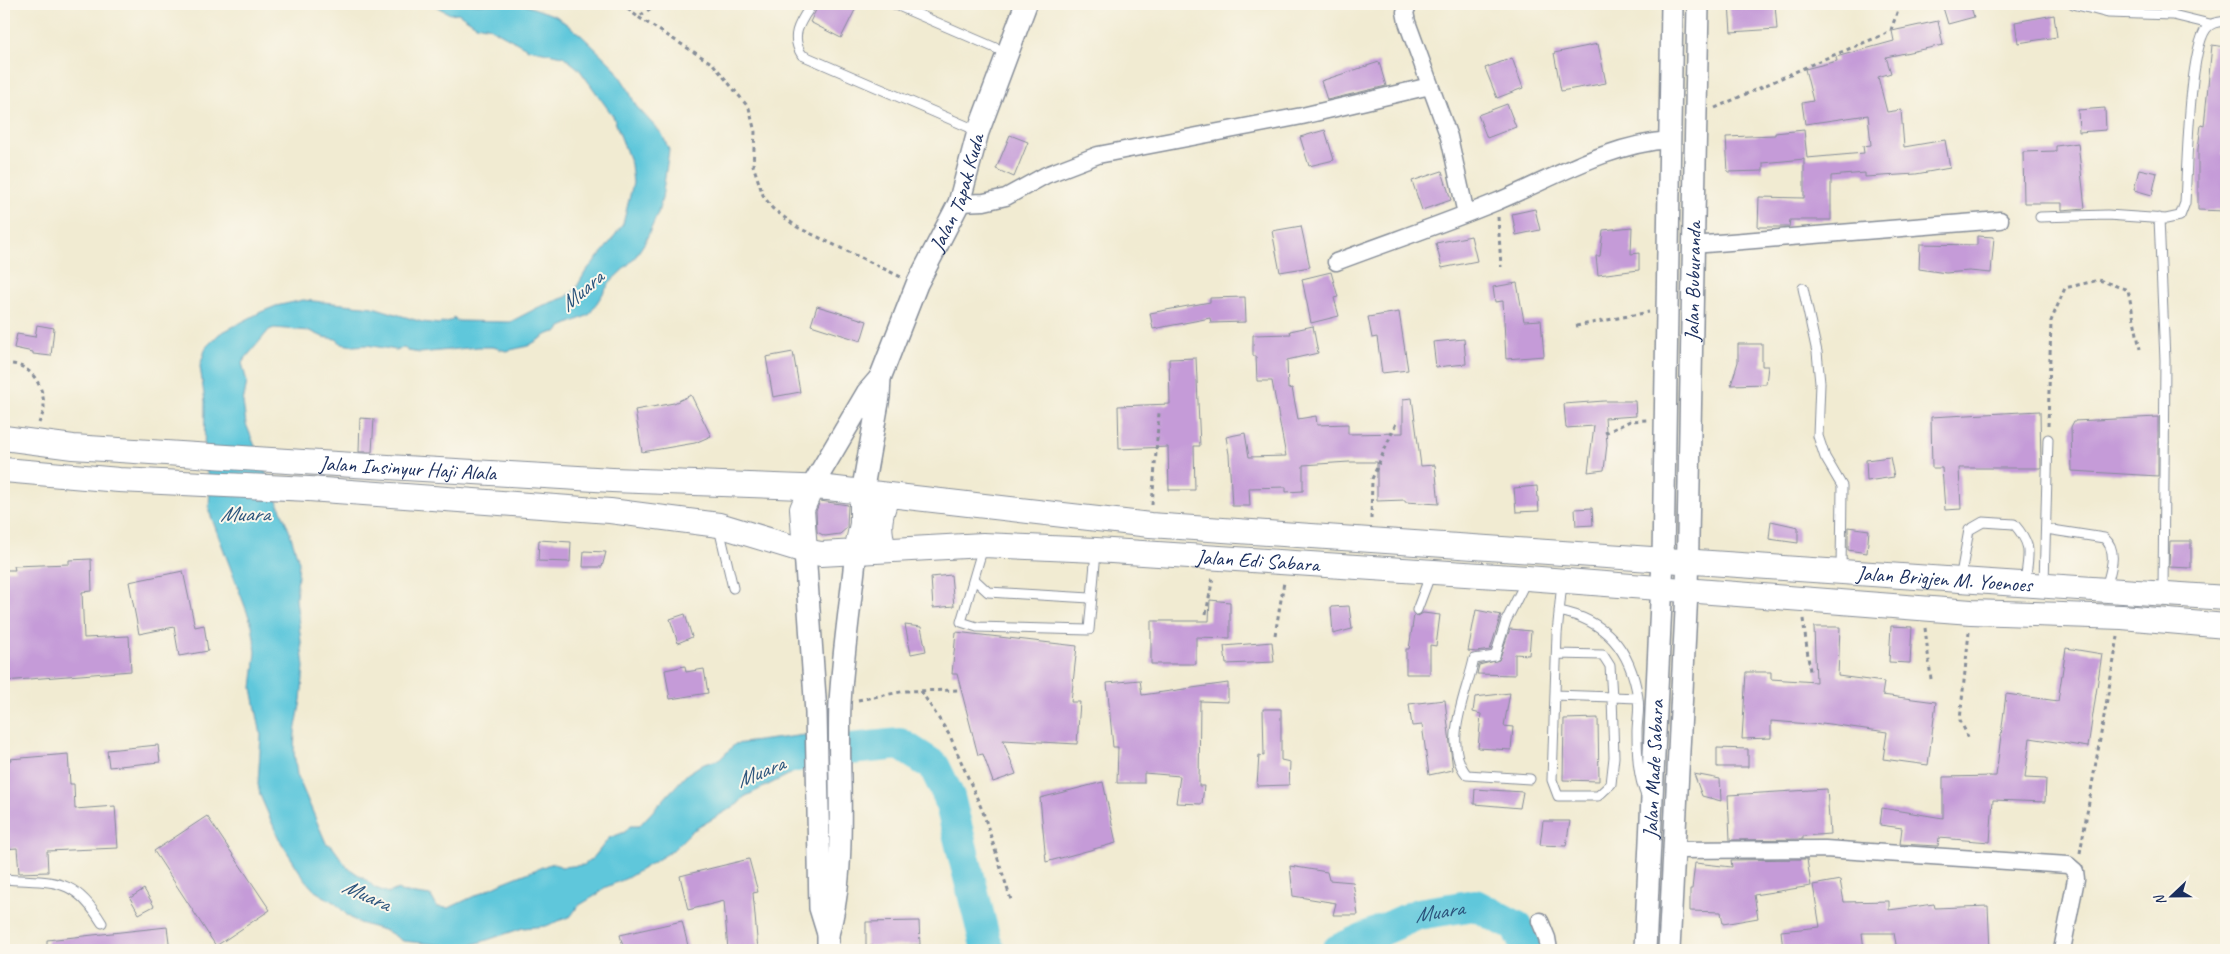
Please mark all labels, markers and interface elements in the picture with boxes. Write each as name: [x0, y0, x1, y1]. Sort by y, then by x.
street label: Jalan Tapak Kuda: [923, 129, 990, 256]
street label: Jalan Buburanda: [1679, 219, 1707, 343]
water label: Muara: [554, 262, 612, 318]
street label: Jalan Insinyur Haji Alala: [318, 450, 498, 486]
water label: Muara: [220, 500, 273, 528]
street label: Jalan Edi Sabara: [1194, 543, 1323, 578]
street label: Jalan Brigjen M. Yoenoes: [1855, 560, 2035, 598]
street label: Jalan Made Sabara: [1637, 698, 1670, 840]
water label: Muara: [732, 749, 791, 794]
water label: Muara: [338, 872, 398, 919]
north arrow: [2148, 872, 2198, 922]
text: N: [2150, 891, 2170, 908]
water label: Muara: [1413, 894, 1469, 929]

